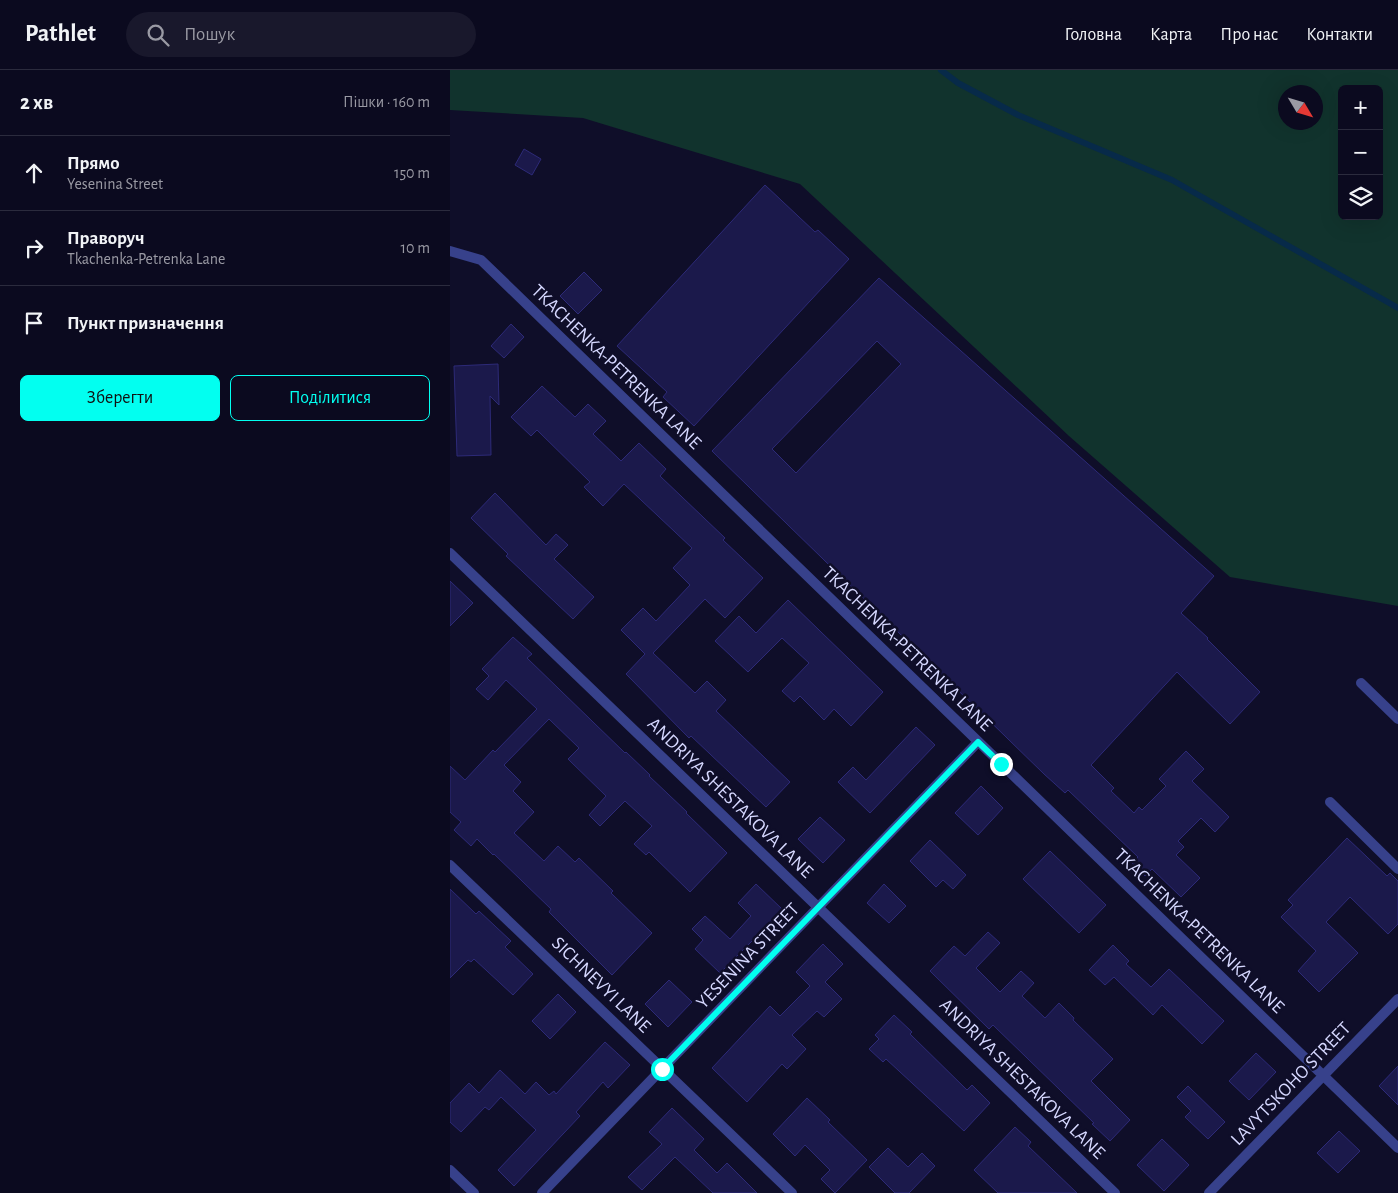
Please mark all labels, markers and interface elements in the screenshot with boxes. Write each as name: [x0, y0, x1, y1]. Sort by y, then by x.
search box: [126, 12, 476, 57]
icon: search: [144, 21, 172, 49]
text: Pathlet: [25, 22, 96, 46]
text: Пошук: [184, 25, 235, 44]
text: Головна: [1065, 26, 1122, 44]
text: Карта: [1150, 26, 1192, 44]
text: Про нас: [1220, 26, 1278, 44]
text: Контакти: [1306, 26, 1373, 44]
north arrow: [1278, 85, 1323, 130]
map controls: [1338, 85, 1383, 220]
button: +: [1338, 85, 1383, 130]
text: 2 хв: [20, 92, 53, 113]
text: Пішки · 160 m: [343, 94, 430, 110]
button: −: [1338, 130, 1383, 175]
text: Прямо: [67, 154, 120, 173]
icon: ahead: [20, 159, 48, 187]
text: 150 m: [394, 165, 430, 181]
button: layers: [1338, 175, 1383, 220]
text: Yesenina Street: [67, 176, 163, 192]
text: Праворуч: [67, 229, 145, 248]
icon: right: [20, 234, 48, 262]
text: 10 m: [401, 240, 430, 256]
text: Tkachenka-Petrenka Lane: [67, 251, 225, 267]
street label: TKACHENKA-PETRENKA LANE: [528, 281, 704, 453]
icon: arrive: [20, 309, 48, 337]
text: Пункт призначення: [67, 314, 224, 333]
button: Зберегти: [20, 375, 220, 421]
button: Поділитися: [230, 375, 430, 421]
street label: TKACHENKA-PETRENKA LANE: [819, 563, 995, 735]
street label: ANDRIYA SHESTAKOVA LANE: [644, 714, 816, 882]
route end: [990, 753, 1013, 776]
street label: TKACHENKA-PETRENKA LANE: [1111, 845, 1287, 1017]
street label: YESENINA STREET: [693, 900, 803, 1012]
street label: SICHNEVYI LANE: [548, 933, 654, 1037]
street label: ANDRIYA SHESTAKOVA LANE: [936, 995, 1108, 1163]
street label: LAVYTSKOHO STREET: [1227, 1019, 1355, 1149]
route start: [651, 1058, 674, 1081]

